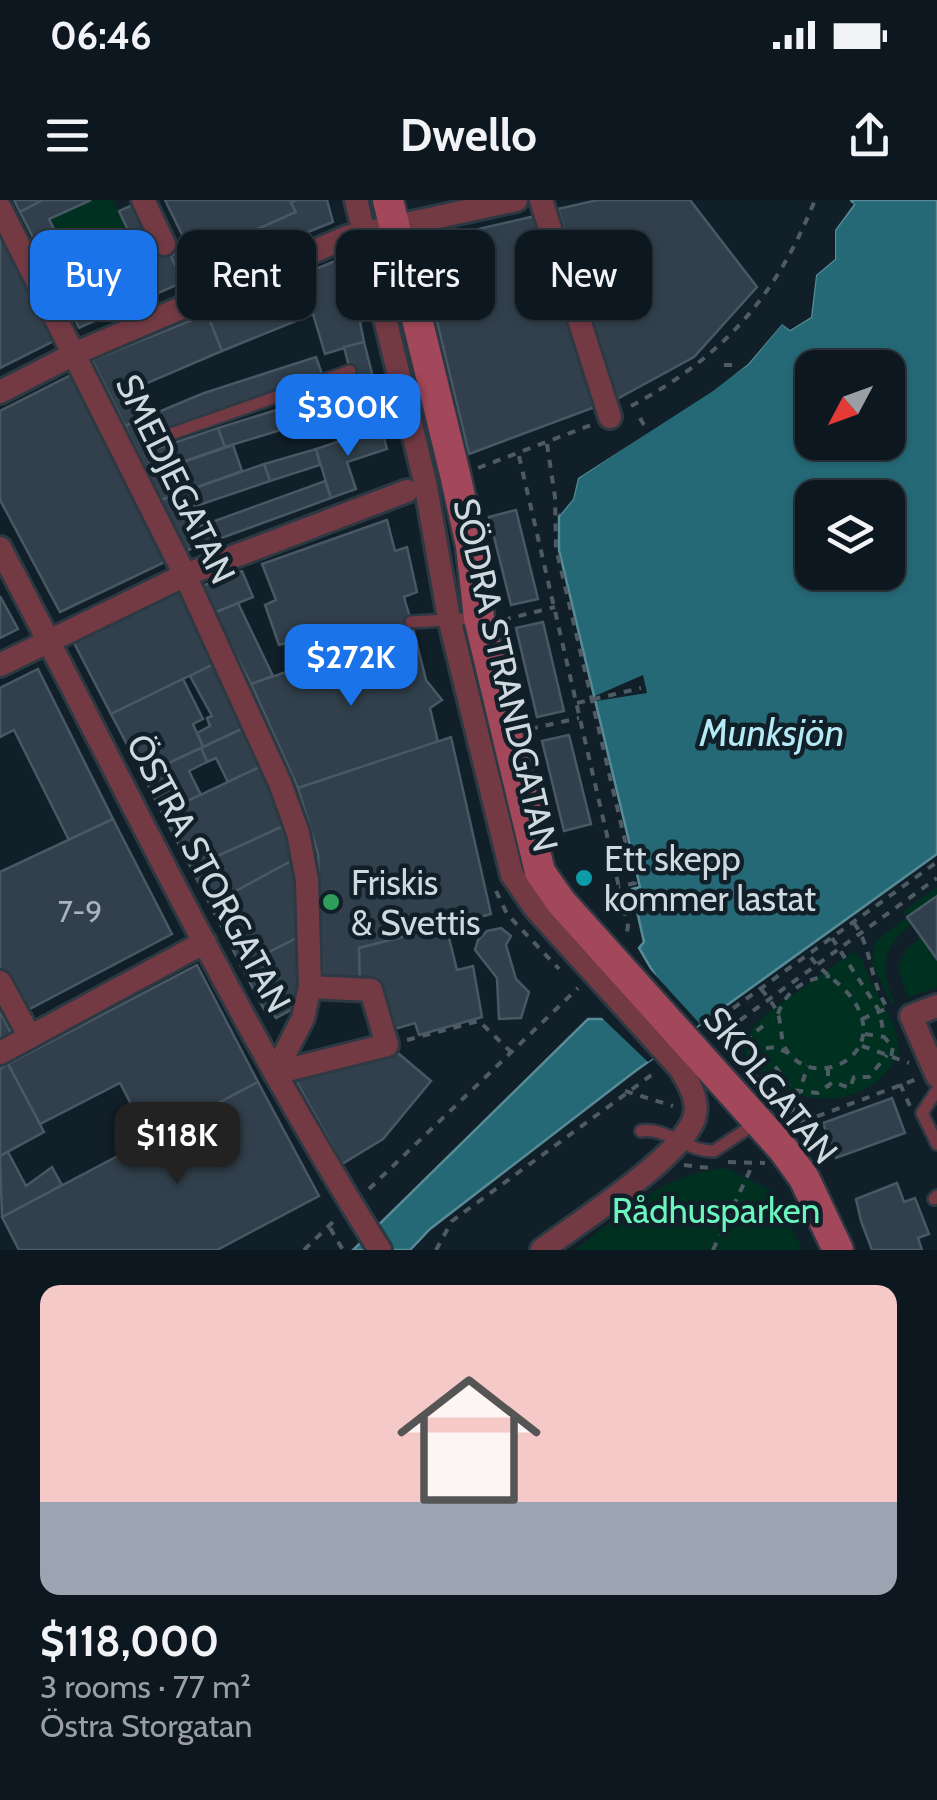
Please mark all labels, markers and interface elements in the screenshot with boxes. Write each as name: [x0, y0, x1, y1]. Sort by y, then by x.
text: 06:46: [50, 12, 152, 59]
icon: menu: [40, 108, 95, 163]
text: Dwello: [400, 108, 537, 162]
icon: share: [842, 108, 897, 163]
chip: Buy: [30, 230, 157, 320]
chip: Rent: [177, 230, 316, 320]
chip: Filters: [336, 230, 495, 320]
chip: New: [515, 230, 652, 320]
north arrow: [795, 350, 905, 460]
map controls: [795, 350, 905, 590]
street label: SMEDJEGATAN: [107, 367, 245, 591]
pin: $300K: [278, 374, 418, 459]
text: $300K: [297, 387, 399, 426]
button: layers: [795, 480, 905, 590]
street label: SÖDRA STRANDGATAN: [444, 494, 568, 856]
pin: $272K: [281, 624, 421, 709]
text: $272K: [307, 637, 395, 676]
water label: Munksjön: [699, 709, 844, 756]
street label: ÖSTRA STORGATAN: [117, 726, 301, 1020]
place label: Ett skepp kommer lastat: [604, 837, 816, 920]
place label: Friskis & Svettis: [351, 861, 481, 944]
marker: Ett skepp kommer lastat: [573, 867, 595, 889]
marker: Friskis & Svettis: [320, 891, 342, 913]
house number: 7-9: [58, 893, 102, 930]
street label: SKOLGATAN: [695, 998, 847, 1172]
pin: $118K: [107, 1102, 247, 1187]
text: $118K: [136, 1115, 218, 1154]
park label: Rådhusparken: [612, 1189, 820, 1232]
icon: home: [379, 1350, 559, 1530]
text: $118,000: [40, 1615, 219, 1667]
text: 3 rooms · 77 m²: [40, 1667, 251, 1706]
text: Östra Storgatan: [40, 1706, 252, 1745]

